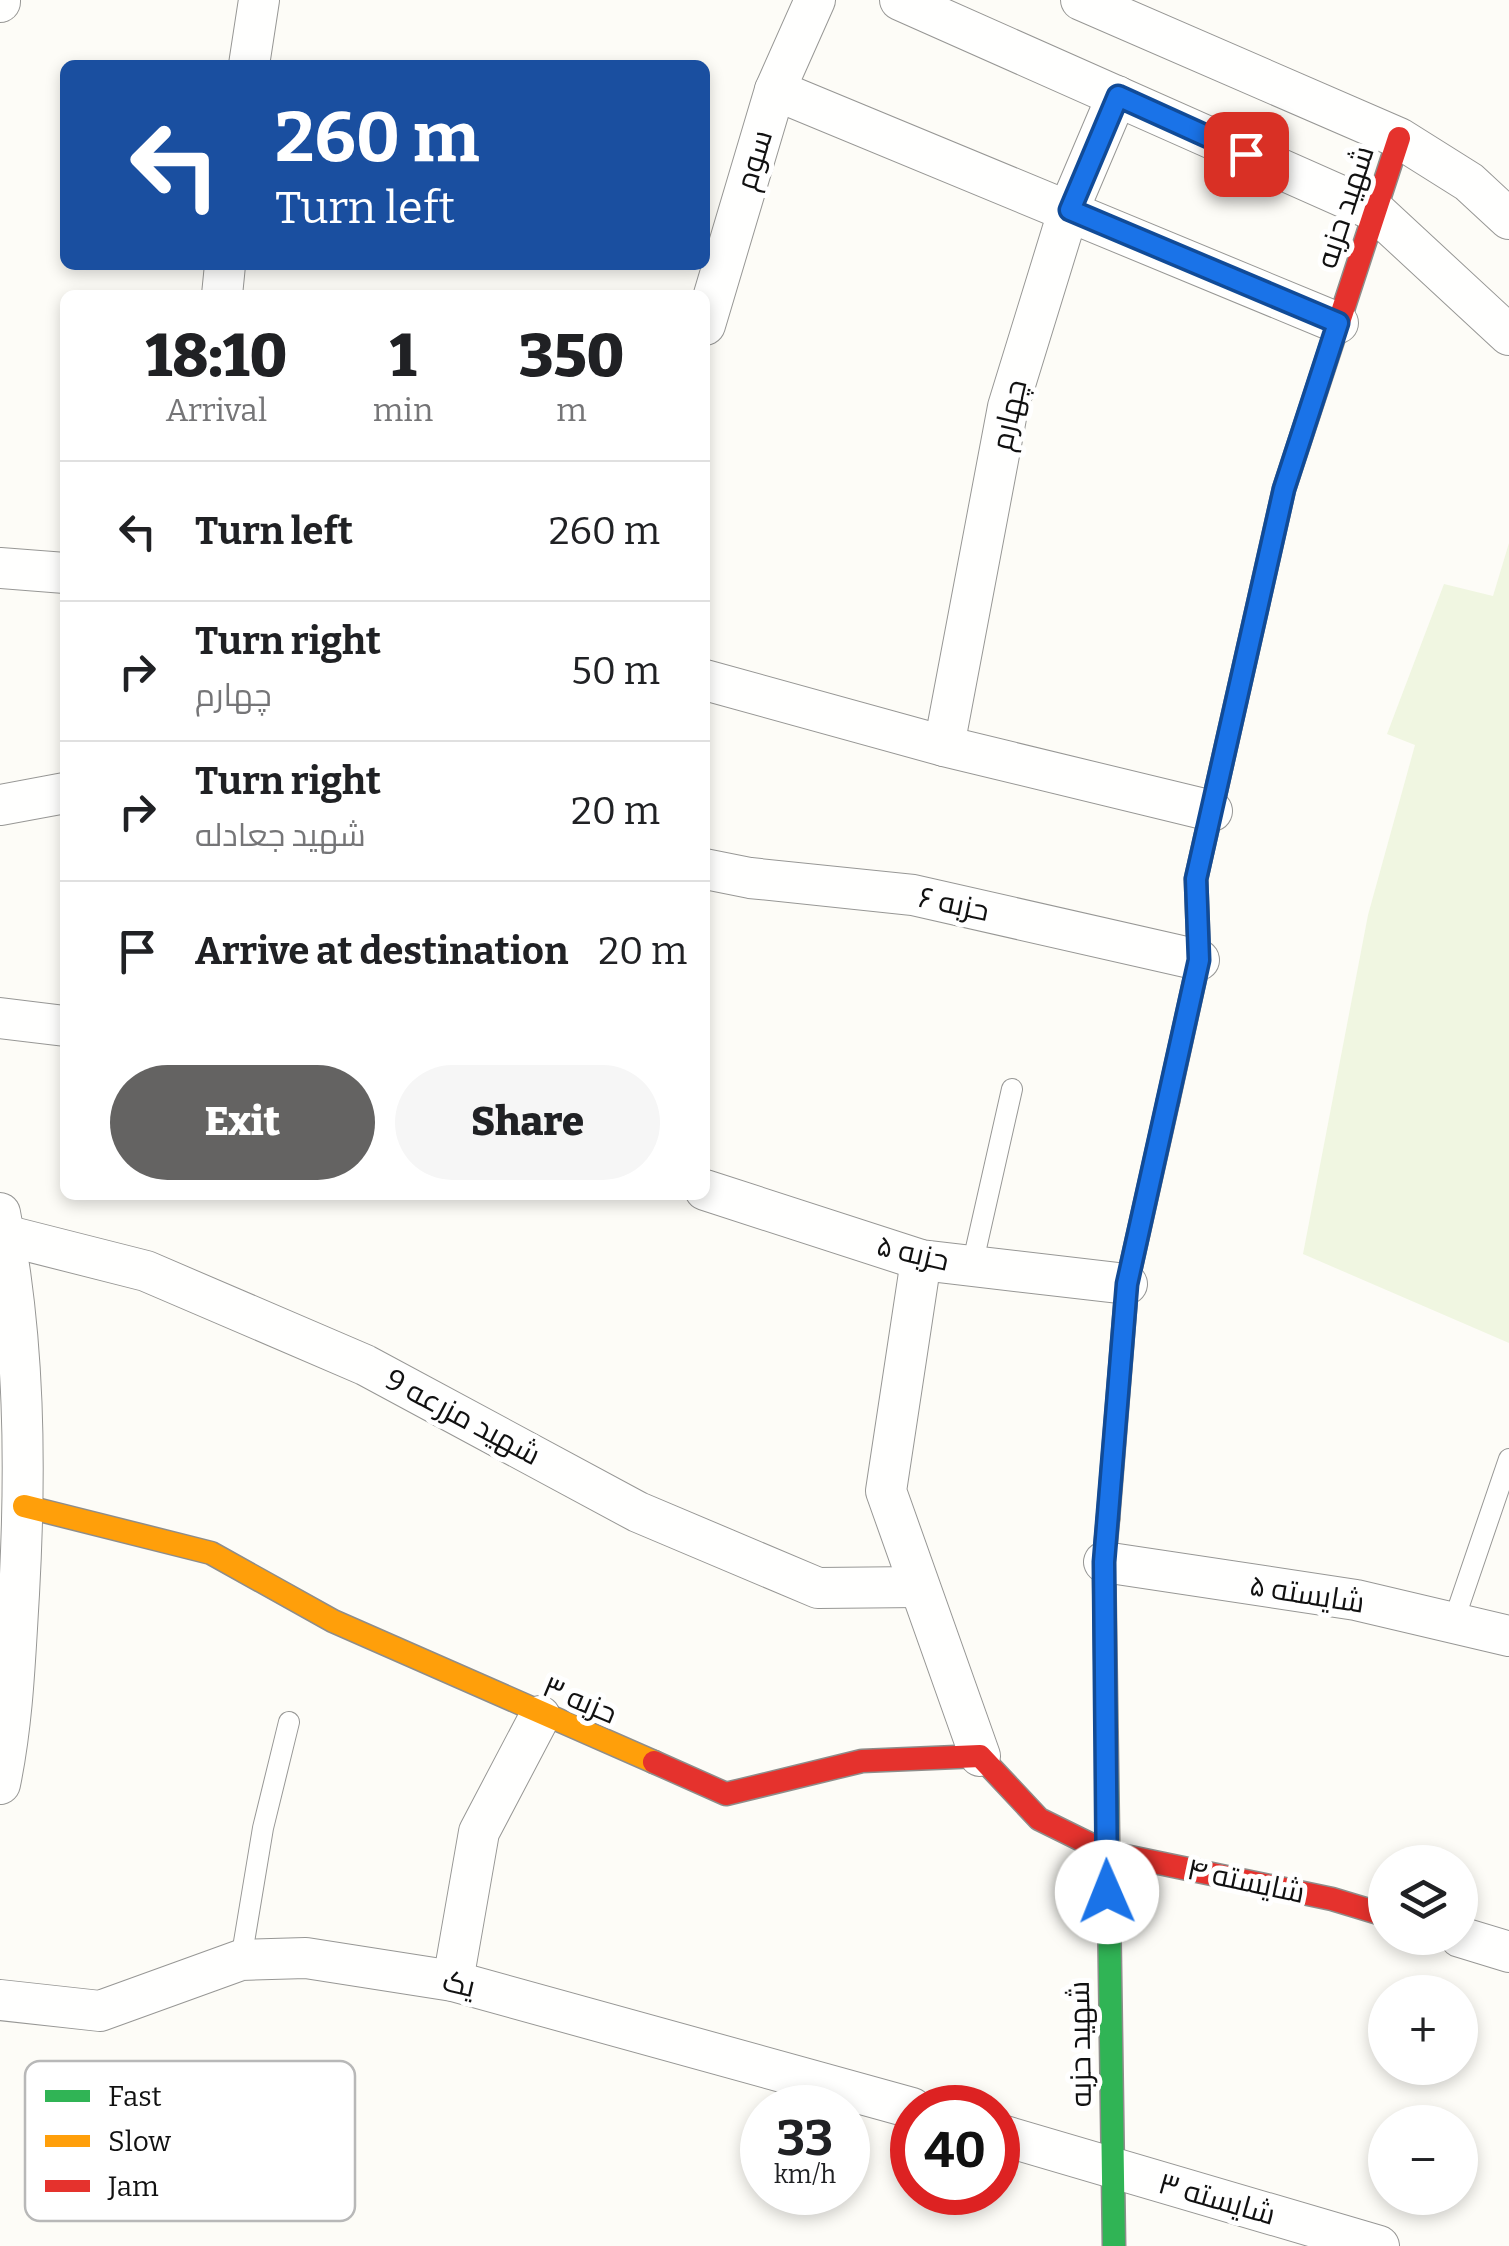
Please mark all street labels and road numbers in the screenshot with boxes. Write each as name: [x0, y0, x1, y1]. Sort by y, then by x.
street label: سوم: [728, 126, 782, 195]
street label: شهید حزبه: [1308, 141, 1382, 273]
street label: چهارم: [983, 376, 1037, 455]
street label: حزبه ۶: [915, 879, 993, 929]
street label: حزبه ۵: [873, 1227, 953, 1279]
street label: شهید مزرعه 9: [379, 1361, 547, 1473]
street label: شایسته ۵: [1247, 1567, 1367, 1621]
street label: حزبه ۳: [537, 1668, 623, 1732]
street label: شایسته ۴: [1184, 1851, 1308, 1911]
street label: یک: [439, 1963, 479, 2005]
street label: شهید حزبه: [1061, 1980, 1099, 2108]
street label: شایسته ۳: [1154, 2165, 1280, 2233]

